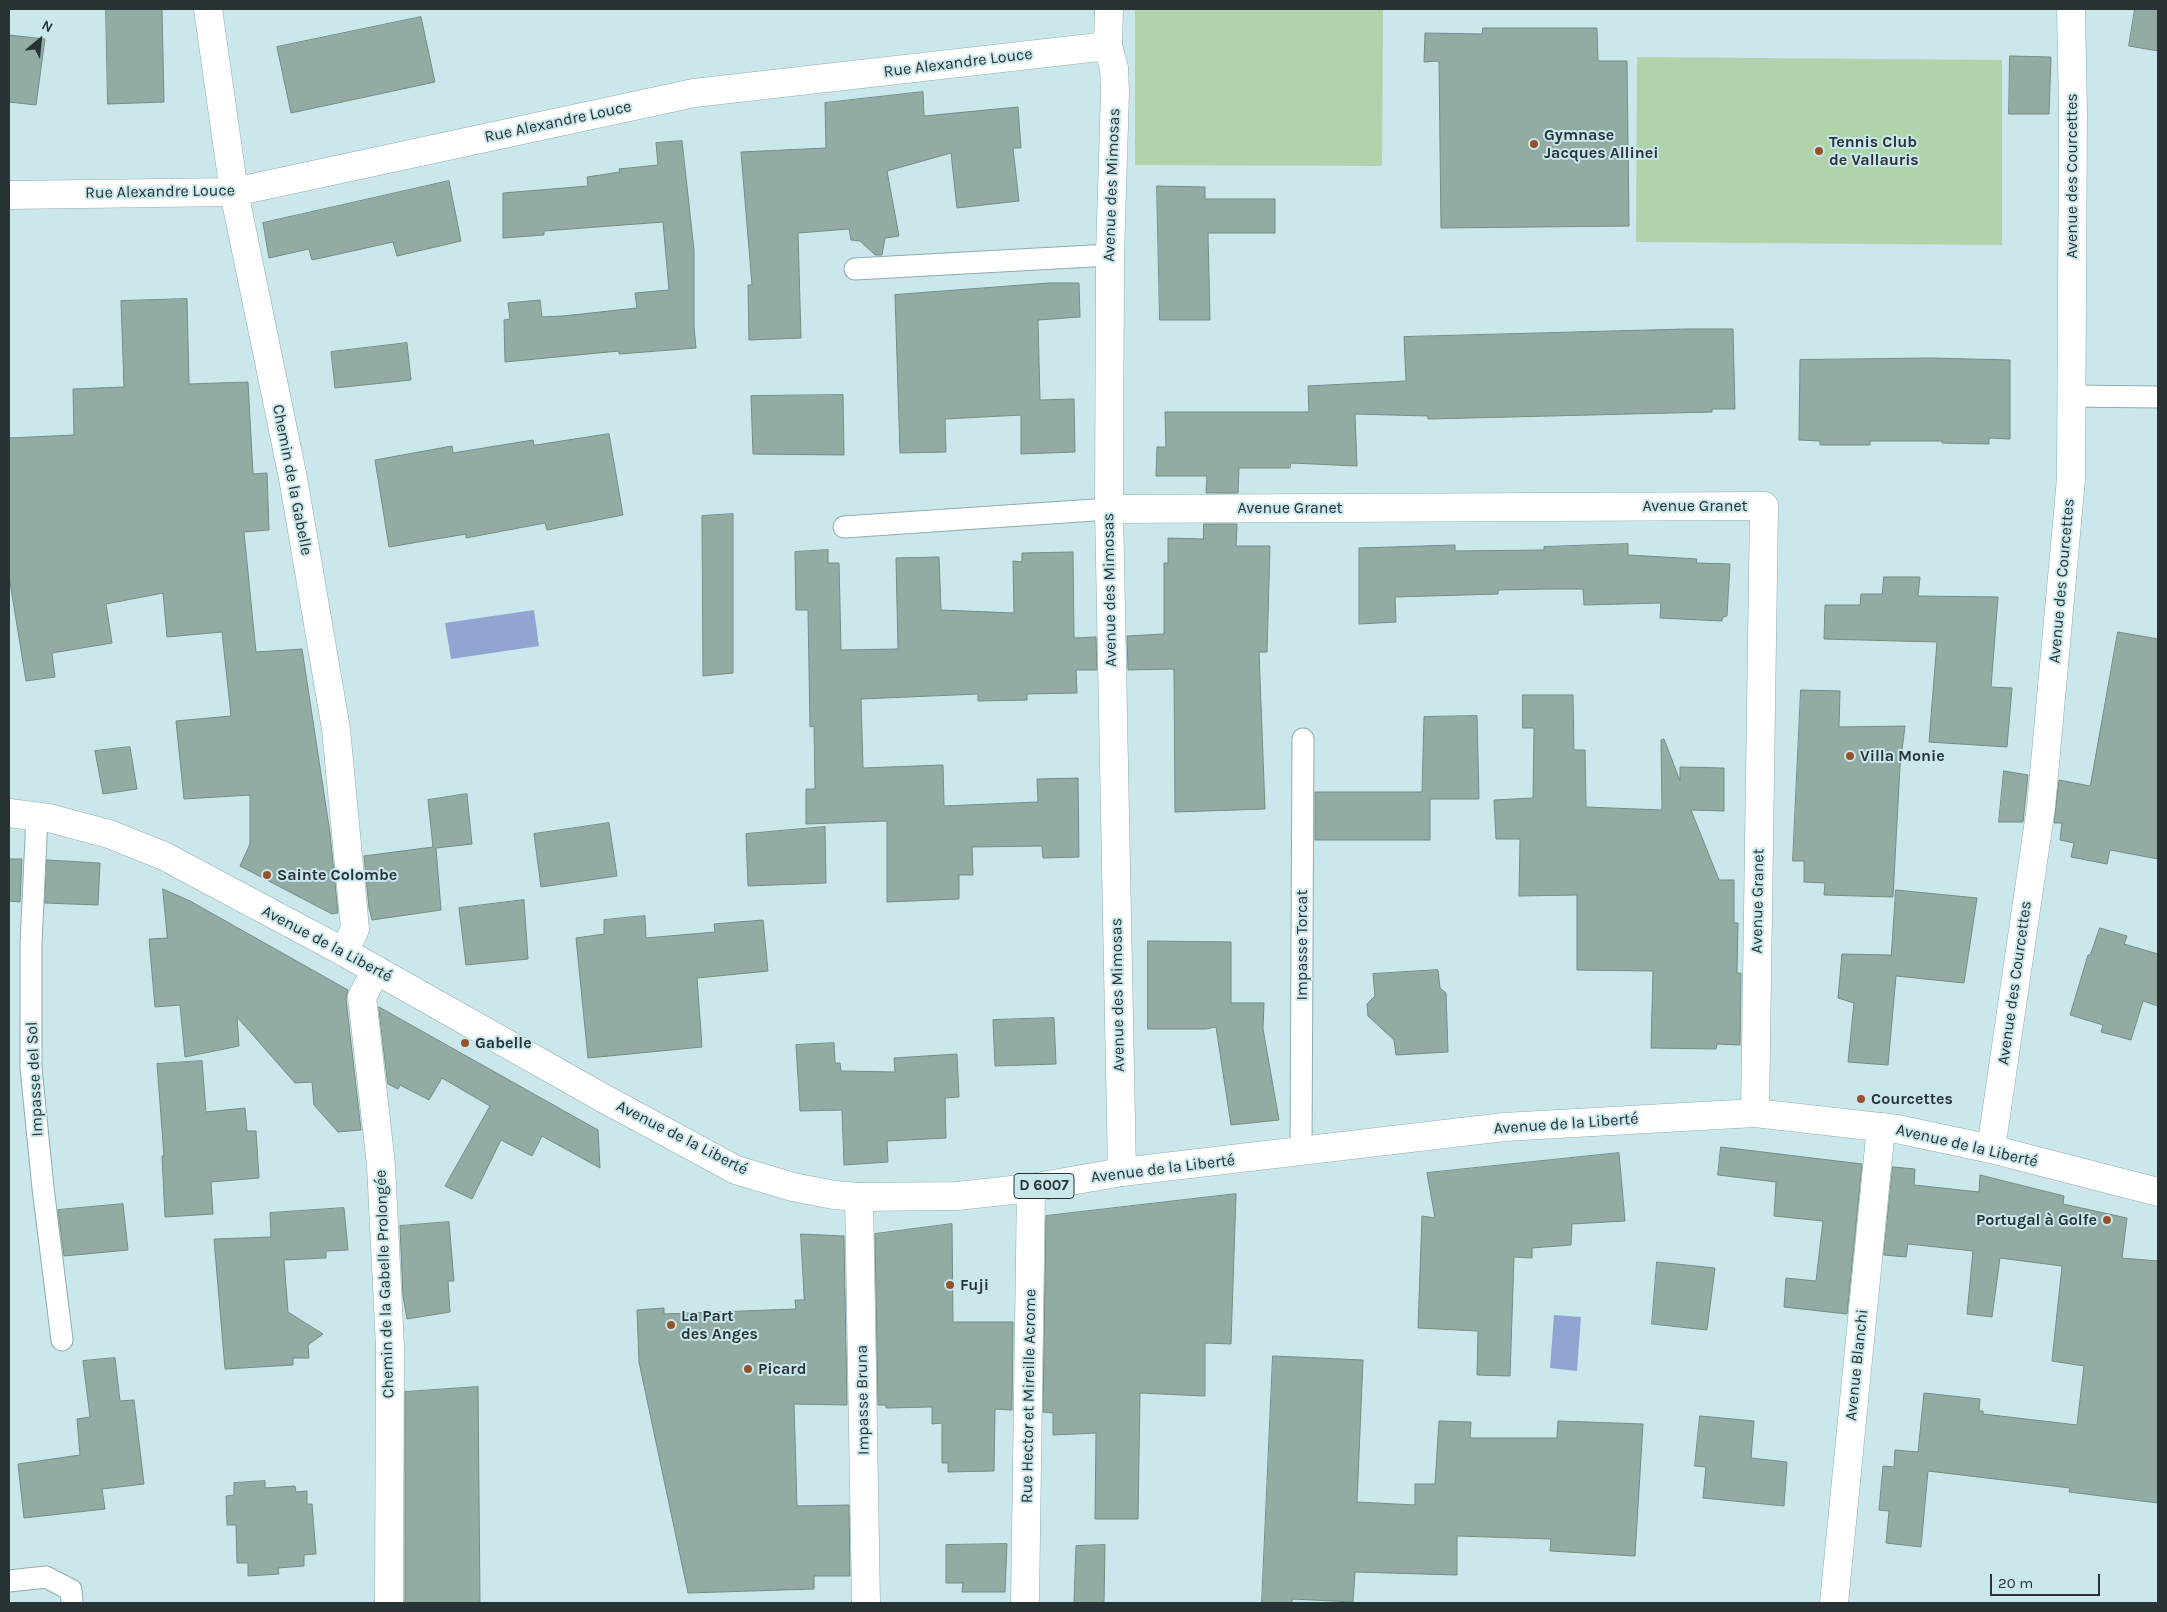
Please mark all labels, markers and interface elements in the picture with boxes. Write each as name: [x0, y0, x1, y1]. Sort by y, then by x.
north arrow: [15, 15, 65, 65]
text: N: [39, 16, 56, 36]
street label: Rue Alexandre Louce: [883, 44, 1033, 82]
street label: Avenue des Courcettes: [2062, 93, 2082, 259]
street label: Rue Alexandre Louce: [483, 97, 633, 147]
street label: Avenue des Mimosas: [1100, 108, 1124, 262]
place label: Gymnase Jacques Allinei: [1544, 125, 1658, 163]
place label: Tennis Club de Vallauris: [1829, 132, 1919, 170]
marker: Gymnase Jacques Allinei: [1528, 138, 1540, 150]
marker: Tennis Club de Vallauris: [1813, 145, 1825, 157]
street label: Rue Alexandre Louce: [85, 181, 235, 203]
street label: Chemin de la Gabelle: [268, 403, 316, 557]
street label: Avenue Granet: [1642, 496, 1748, 516]
street label: Avenue Granet: [1237, 498, 1343, 518]
street label: Avenue des Courcettes: [2045, 498, 2079, 664]
street label: Avenue des Mimosas: [1099, 513, 1121, 667]
place label: Villa Monie: [1860, 746, 1945, 766]
marker: Villa Monie: [1844, 750, 1856, 762]
street label: Avenue Granet: [1747, 848, 1769, 954]
place label: Sainte Colombe: [277, 865, 397, 885]
marker: Sainte Colombe: [261, 869, 273, 881]
street label: Impasse Torcat: [1292, 890, 1312, 1000]
street label: Avenue des Courcettes: [1994, 900, 2036, 1066]
street label: Avenue de la Liberté: [258, 901, 396, 987]
street label: Avenue des Mimosas: [1107, 918, 1129, 1072]
street label: Impasse del Sol: [22, 1021, 48, 1137]
place label: Gabelle: [475, 1033, 532, 1053]
marker: Gabelle: [459, 1037, 471, 1049]
place label: Courcettes: [1871, 1089, 1953, 1109]
marker: Courcettes: [1855, 1093, 1867, 1105]
street label: Avenue de la Liberté: [613, 1097, 751, 1179]
street label: Avenue de la Liberté: [1493, 1109, 1639, 1139]
street label: Avenue de la Liberté: [1894, 1120, 2040, 1172]
street label: Avenue de la Liberté: [1090, 1151, 1236, 1187]
street label: Chemin de la Gabelle Prolongée: [371, 1169, 399, 1399]
road number: D 6007: [1014, 1174, 1074, 1198]
place label: Portugal à Golfe: [1976, 1210, 2097, 1230]
marker: Portugal à Golfe: [2101, 1214, 2113, 1226]
place label: Fuji: [960, 1275, 989, 1295]
marker: Fuji: [944, 1279, 956, 1291]
street label: Rue Hector et Mireille Acrome: [1018, 1289, 1040, 1503]
place label: La Part des Anges: [681, 1306, 758, 1344]
street label: Avenue Blanchi: [1842, 1308, 1872, 1422]
marker: La Part des Anges: [665, 1319, 677, 1331]
street label: Impasse Bruna: [852, 1345, 874, 1455]
place label: Picard: [758, 1359, 806, 1379]
marker: Picard: [742, 1363, 754, 1375]
scale bar: [1992, 1564, 2102, 1596]
text: 20 m: [1998, 1574, 2033, 1592]

